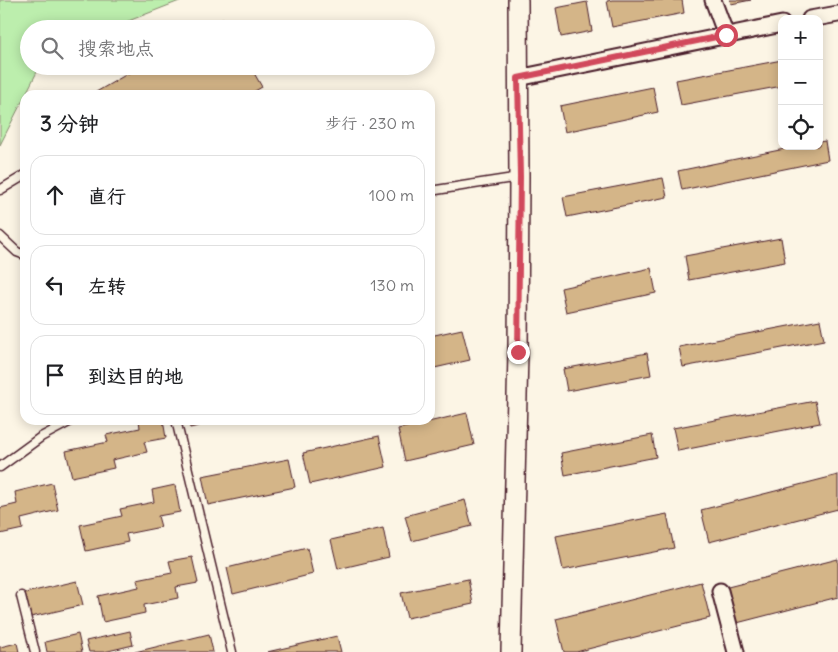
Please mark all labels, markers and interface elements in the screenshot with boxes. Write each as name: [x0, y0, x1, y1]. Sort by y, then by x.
map controls: [778, 15, 823, 150]
button: +: [778, 15, 823, 60]
search box: [20, 20, 435, 75]
route start: [715, 24, 738, 47]
icon: search: [38, 34, 66, 62]
text: 搜索地点: [78, 36, 154, 60]
button: −: [778, 60, 823, 105]
button: locate: [778, 105, 823, 150]
text: 3 分钟: [40, 110, 99, 137]
text: 步行 · 230 m: [326, 113, 415, 133]
icon: ahead: [41, 181, 69, 209]
text: 直行: [88, 184, 126, 208]
text: 100 m: [369, 185, 414, 205]
icon: left: [41, 271, 69, 299]
text: 左转: [88, 274, 126, 298]
text: 130 m: [370, 275, 414, 295]
route end: [507, 341, 530, 364]
icon: arrive: [41, 361, 69, 389]
text: 到达目的地: [88, 364, 183, 388]

